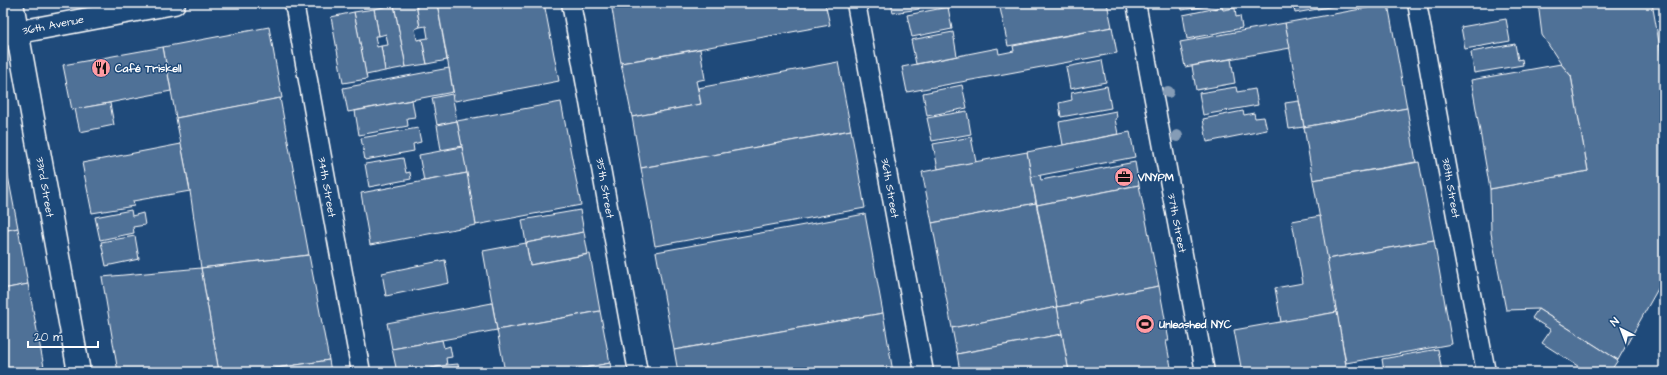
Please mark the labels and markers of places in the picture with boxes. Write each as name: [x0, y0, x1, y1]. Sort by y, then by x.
restaurant icon: Café Triskell: [90, 57, 112, 79]
place label: Café Triskell: [115, 61, 182, 76]
office icon: VNYPM: [1113, 166, 1135, 188]
place label: VNYPM: [1137, 170, 1174, 185]
sports icon: Unleashed NYC: [1134, 313, 1156, 335]
place label: Unleashed NYC: [1158, 317, 1232, 332]

